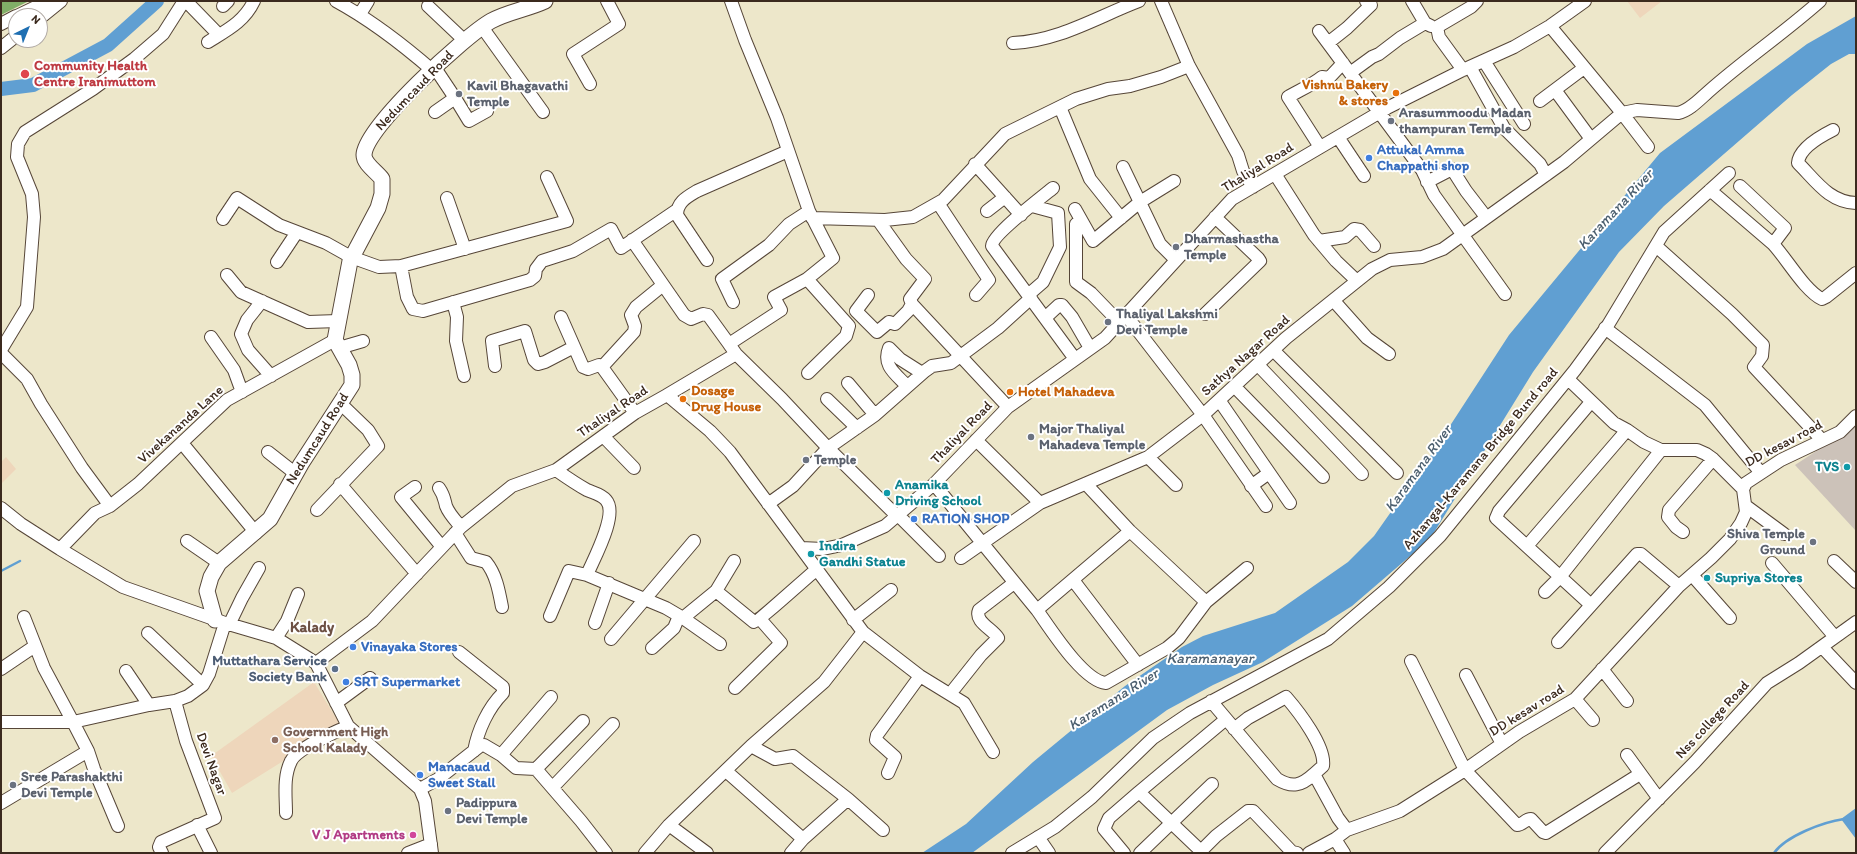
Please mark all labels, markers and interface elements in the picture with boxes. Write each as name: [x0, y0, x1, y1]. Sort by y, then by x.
north arrow: [8, 8, 48, 48]
text: N: [29, 12, 43, 27]
street label: Nedumcaud Road: [372, 47, 458, 135]
place label: Community Health Centre Iranimuttom: [34, 58, 156, 90]
marker: Community Health Centre Iranimuttom: [19, 68, 31, 80]
place label: Vishnu Bakery & stores: [1302, 77, 1388, 110]
place label: Kavil Bhagavathi Temple: [467, 78, 568, 110]
marker: Vishnu Bakery & stores: [1391, 88, 1401, 98]
marker: Kavil Bhagavathi Temple: [454, 89, 464, 99]
place label: Arasummoodu Madan thampuran Temple: [1399, 105, 1531, 138]
marker: Arasummoodu Madan thampuran Temple: [1386, 116, 1396, 126]
street label: Thaliyal Road: [1219, 139, 1297, 197]
place label: Attukal Amma Chappathi shop: [1377, 142, 1469, 174]
marker: Attukal Amma Chappathi shop: [1364, 153, 1374, 163]
water label: Karamana River: [1574, 166, 1658, 254]
place label: Dharmashastha Temple: [1184, 231, 1279, 264]
marker: Dharmashastha Temple: [1171, 242, 1181, 252]
place label: Thaliyal Lakshmi Devi Temple: [1116, 306, 1218, 338]
street label: Sathya Nagar Road: [1198, 312, 1294, 400]
marker: Thaliyal Lakshmi Devi Temple: [1103, 317, 1113, 327]
street label: Azhangal-Karamana Bridge Bund road: [1400, 365, 1562, 553]
street label: Vivekananda Lane: [135, 382, 227, 468]
street label: Thaliyal Road: [575, 382, 651, 442]
place label: Dosage Drug House: [691, 383, 761, 416]
place label: Hotel Mahadeva: [1018, 384, 1115, 400]
marker: Hotel Mahadeva: [1005, 387, 1015, 397]
street label: Nedumcaud Road: [283, 390, 353, 488]
marker: Dosage Drug House: [678, 394, 688, 404]
street label: Thaliyal Road: [928, 398, 996, 468]
street label: DD kesav road: [1743, 417, 1825, 471]
place label: Major Thaliyal Mahadeva Temple: [1039, 421, 1145, 454]
water label: Karamana River: [1381, 422, 1457, 516]
marker: Major Thaliyal Mahadeva Temple: [1026, 432, 1036, 442]
place label: Temple: [814, 452, 856, 468]
marker: Temple: [801, 455, 811, 465]
place label: TVS: [1815, 459, 1839, 475]
marker: TVS: [1842, 462, 1852, 472]
place label: Anamika Driving School: [895, 477, 982, 510]
marker: Anamika Driving School: [882, 488, 892, 498]
place label: RATION SHOP: [922, 511, 1010, 527]
marker: RATION SHOP: [909, 514, 919, 524]
place label: Shiva Temple Ground: [1727, 526, 1805, 558]
marker: Shiva Temple Ground: [1808, 537, 1818, 547]
place label: Indira Gandhi Statue: [819, 538, 906, 570]
marker: Indira Gandhi Statue: [806, 549, 816, 559]
place label: Supriya Stores: [1715, 570, 1802, 586]
marker: Supriya Stores: [1702, 573, 1712, 583]
district label: Kalady: [290, 619, 334, 637]
place label: Vinayaka Stores: [361, 639, 458, 655]
marker: Vinayaka Stores: [348, 642, 358, 652]
water label: Karamanayar: [1167, 650, 1253, 668]
place label: Muttathara Service Society Bank: [212, 653, 327, 686]
marker: Muttathara Service Society Bank: [330, 664, 340, 674]
water label: Karamana River: [1066, 665, 1162, 735]
place label: SRT Supermarket: [354, 674, 460, 690]
marker: SRT Supermarket: [341, 677, 351, 687]
street label: Nss college Road: [1673, 677, 1753, 763]
street label: DD kesav road: [1487, 681, 1567, 741]
place label: Government High School Kalady: [283, 724, 388, 756]
street label: Devi Nagar: [192, 730, 230, 798]
marker: Government High School Kalady: [270, 735, 280, 745]
place label: Manacaud Sweet Stall: [428, 759, 495, 792]
place label: Sree Parashakthi Devi Temple: [21, 769, 123, 802]
marker: Manacaud Sweet Stall: [415, 770, 425, 780]
marker: Sree Parashakthi Devi Temple: [8, 780, 18, 790]
place label: Padippura Devi Temple: [456, 795, 528, 828]
marker: Padippura Devi Temple: [443, 806, 453, 816]
place label: V J Apartments: [312, 827, 405, 843]
marker: V J Apartments: [408, 830, 418, 840]

